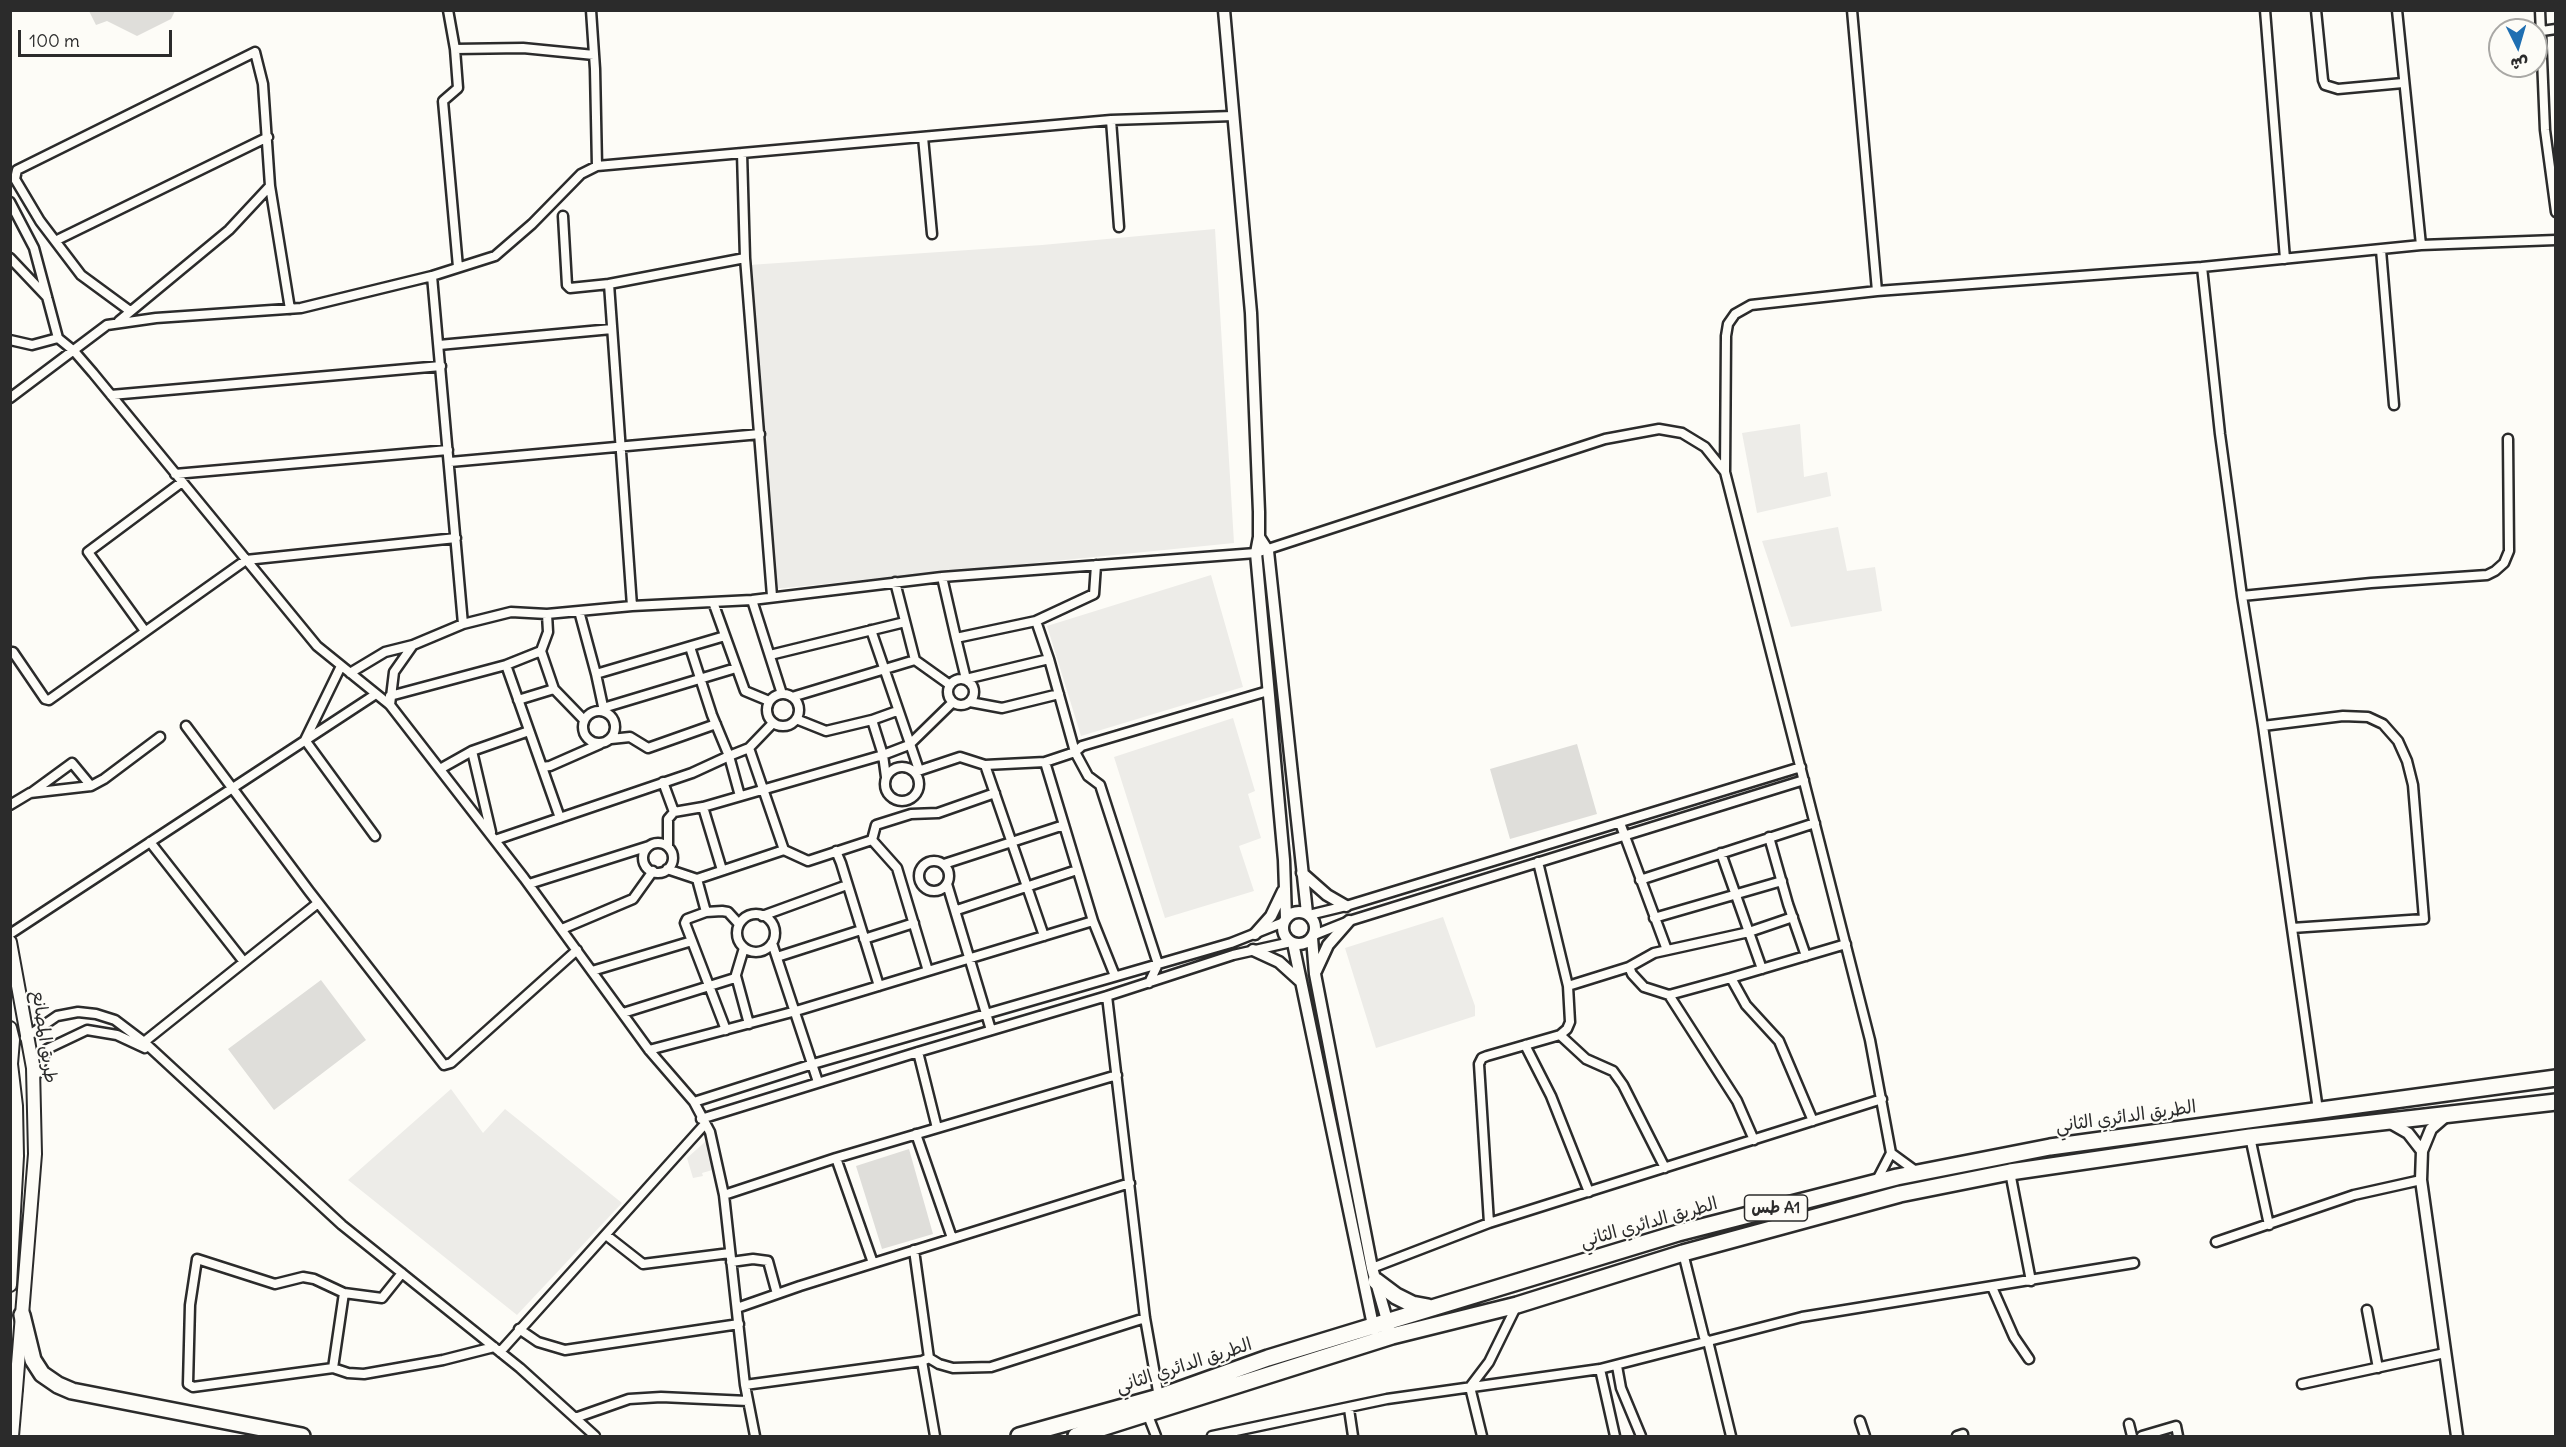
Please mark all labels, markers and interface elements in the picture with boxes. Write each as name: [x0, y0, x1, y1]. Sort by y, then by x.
scale bar: [21, 18, 176, 56]
north arrow: [2488, 18, 2548, 78]
text: 100 m: [29, 29, 80, 52]
text: ش: [2510, 53, 2529, 75]
street label: طريق المصانع: [27, 989, 61, 1085]
street label: الطريق الدائري الثاني: [2054, 1096, 2198, 1138]
street label: الطريق الدائري الثاني: [1578, 1193, 1720, 1253]
road number: طس A1: [1744, 1195, 1808, 1221]
street label: الطريق الدائري الثاني: [1113, 1334, 1255, 1398]

